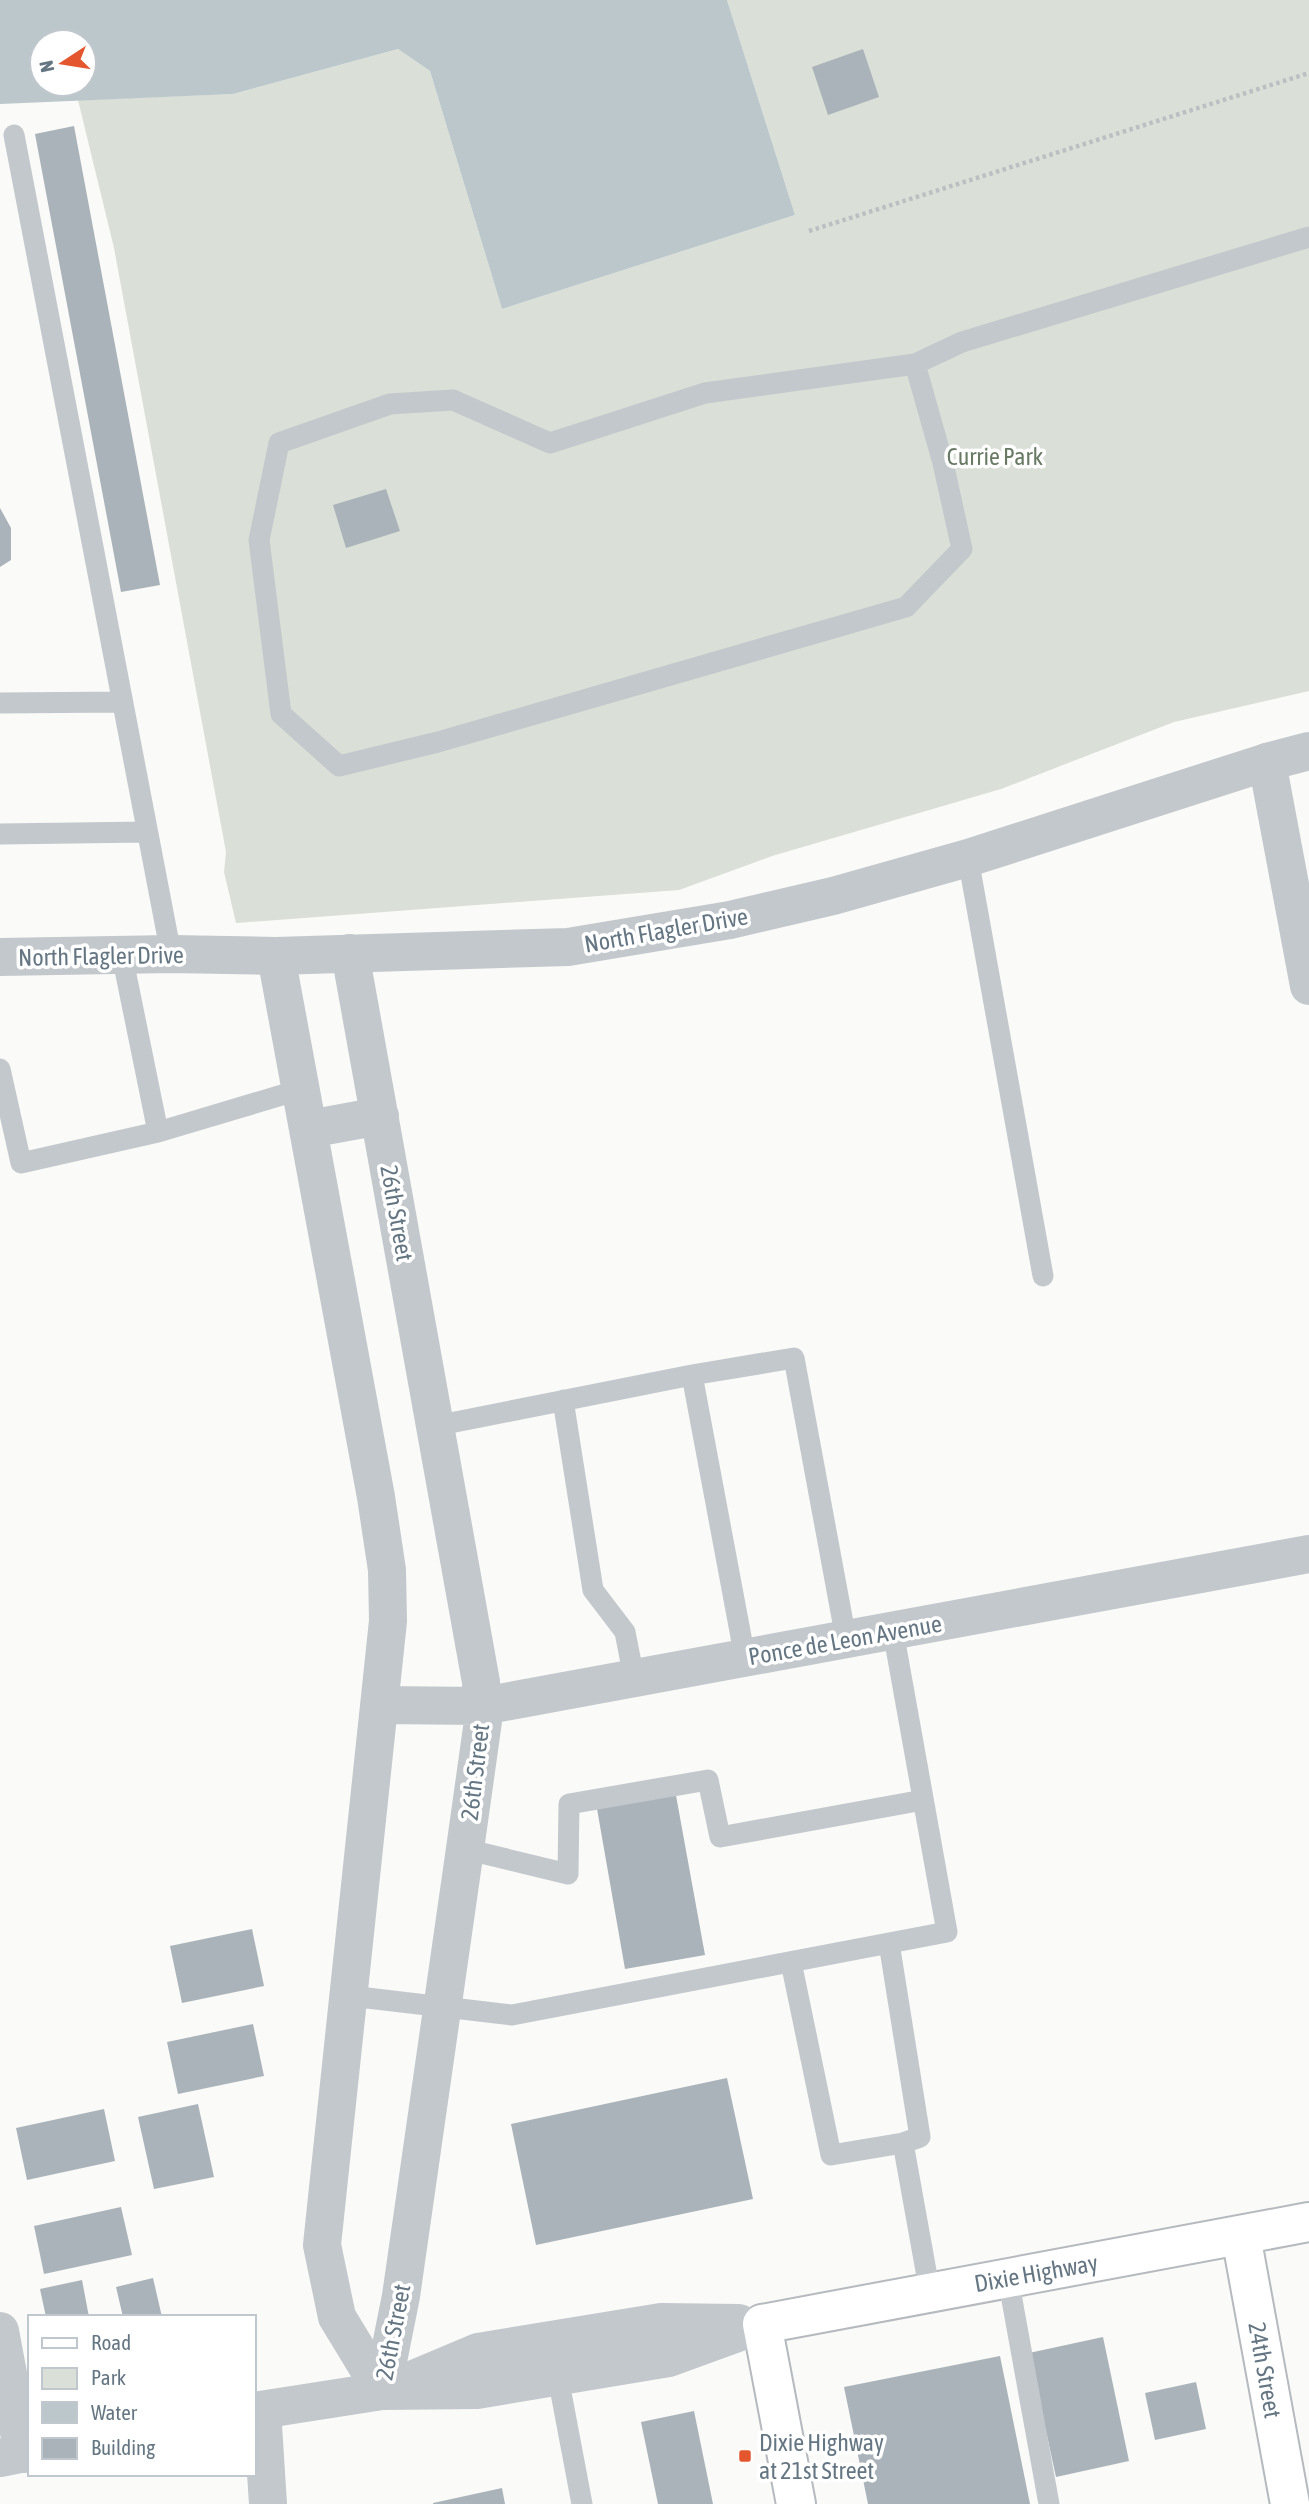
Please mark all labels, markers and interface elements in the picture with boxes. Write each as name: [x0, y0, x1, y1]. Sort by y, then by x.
north arrow: [28, 28, 98, 98]
text: N: [34, 59, 58, 74]
park label: Currie Park: [947, 443, 1044, 470]
street label: North Flagler Drive: [582, 902, 750, 958]
street label: North Flagler Drive: [18, 941, 184, 971]
street label: 26th Street: [375, 1163, 419, 1263]
street label: Ponce de Leon Avenue: [746, 1610, 944, 1670]
street label: 26th Street: [456, 1722, 494, 1822]
street label: Dixie Highway: [972, 2249, 1100, 2297]
street label: 26th Street: [370, 2282, 416, 2382]
legend: [28, 2315, 256, 2476]
street label: 24th Street: [1243, 2320, 1287, 2420]
text: Road: [91, 2330, 131, 2354]
text: Park: [91, 2365, 126, 2389]
text: Water: [91, 2400, 138, 2424]
place label: Dixie Highway at 21st Street: [759, 2429, 884, 2484]
text: Building: [91, 2435, 155, 2459]
marker: Dixie Highway at 21st Street: [737, 2448, 753, 2464]

